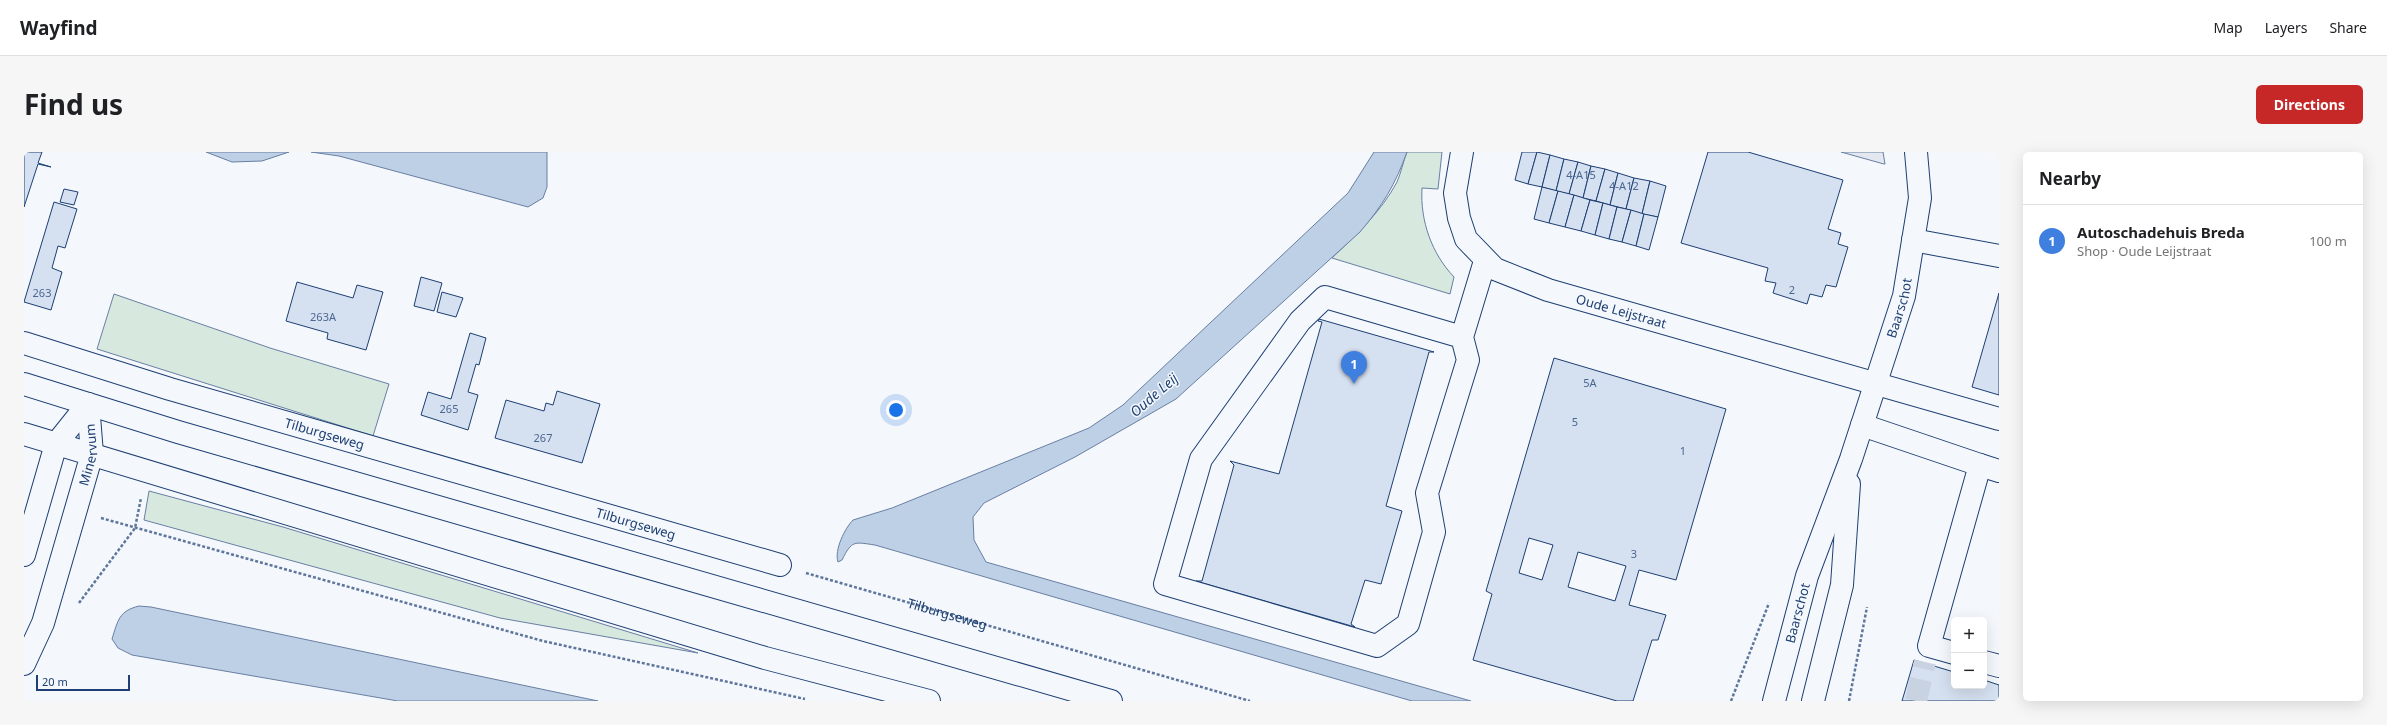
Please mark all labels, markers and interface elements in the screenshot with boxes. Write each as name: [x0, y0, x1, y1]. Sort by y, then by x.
text: Wayfind: [20, 15, 98, 41]
text: Map: [2214, 18, 2243, 37]
text: Layers: [2265, 18, 2307, 37]
text: Share: [2329, 18, 2367, 37]
text: Find us: [24, 85, 123, 123]
button: Directions: [2256, 85, 2363, 124]
house number: 4-A15: [1566, 167, 1596, 182]
text: Nearby: [2039, 167, 2101, 190]
house number: 4-A12: [1609, 178, 1639, 193]
text: Autoschadehuis Breda: [2077, 222, 2245, 242]
text: 1: [2048, 232, 2056, 250]
text: 100 m: [2309, 232, 2347, 250]
text: Shop · Oude Leijstraat: [2077, 242, 2211, 260]
street label: Baarschot: [1882, 276, 1916, 340]
house number: 2: [1789, 282, 1795, 297]
house number: 263: [33, 285, 51, 300]
street label: Oude Leijstraat: [1574, 289, 1669, 333]
house number: 263A: [310, 309, 337, 324]
pin: 1: [1341, 351, 1367, 384]
water label: Oude Leij: [1126, 368, 1182, 421]
house number: 5A: [1583, 375, 1598, 390]
your location: [886, 400, 906, 420]
house number: 265: [440, 401, 458, 416]
street label: Tilburgseweg: [283, 414, 367, 454]
house number: 5: [1572, 414, 1578, 429]
street label: Minervum: [74, 423, 101, 488]
house number: 267: [534, 430, 552, 445]
house number: 1: [1680, 443, 1686, 458]
street label: Tilburgseweg: [594, 503, 678, 543]
house number: 3: [1631, 546, 1637, 561]
street label: Baarschot: [1781, 581, 1814, 645]
street label: Tilburgseweg: [905, 594, 989, 634]
map controls: [1951, 617, 1987, 689]
button: +: [1951, 617, 1987, 653]
button: −: [1951, 653, 1987, 689]
scale bar: [36, 673, 130, 692]
text: 20 m: [42, 674, 68, 689]

